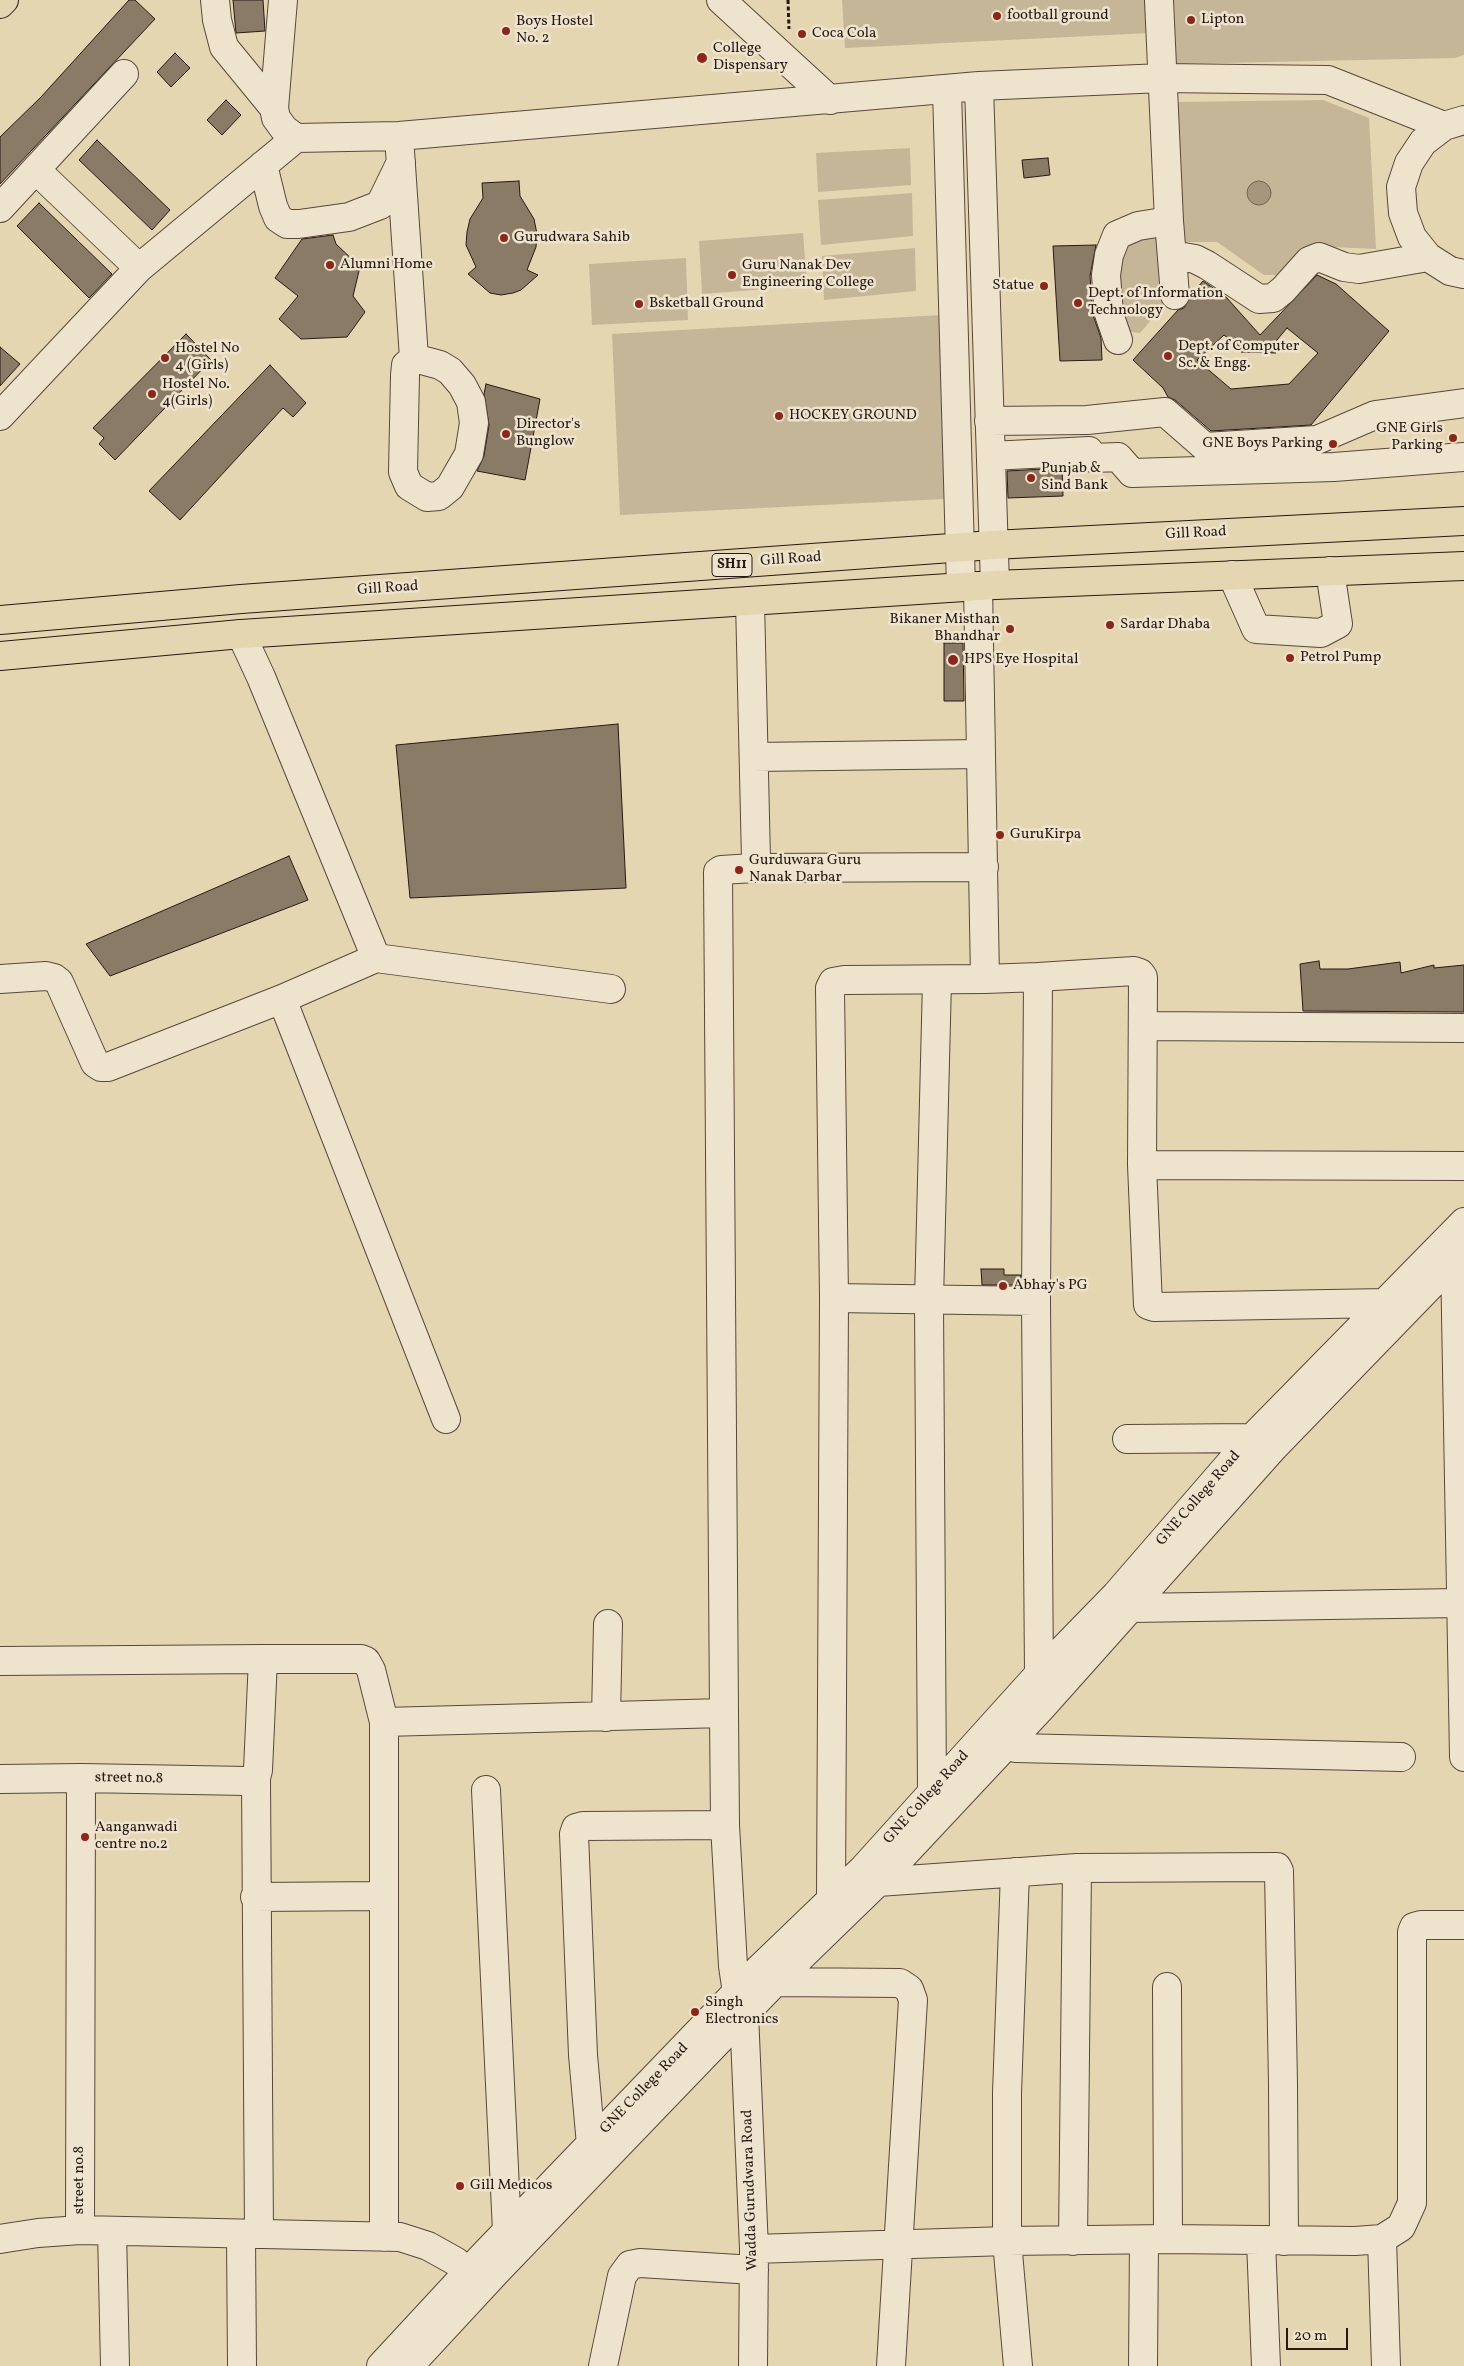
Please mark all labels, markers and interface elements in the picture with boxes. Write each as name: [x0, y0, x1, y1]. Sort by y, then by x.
place label: football ground: [1007, 7, 1109, 25]
marker: football ground: [991, 10, 1003, 22]
place label: Lipton: [1201, 11, 1245, 29]
place label: Boys Hostel No. 2: [516, 13, 593, 48]
marker: Lipton: [1185, 14, 1197, 26]
marker: Boys Hostel No. 2: [500, 25, 512, 37]
place label: Coca Cola: [812, 25, 877, 43]
marker: Coca Cola: [796, 28, 808, 40]
place label: College Dispensary: [713, 40, 788, 75]
marker: College Dispensary: [695, 51, 709, 65]
place label: Gurudwara Sahib: [514, 229, 630, 247]
marker: Gurudwara Sahib: [498, 232, 510, 244]
place label: Alumni Home: [340, 256, 433, 274]
place label: Guru Nanak Dev Engineering College: [742, 257, 874, 292]
marker: Alumni Home: [324, 259, 336, 271]
marker: Guru Nanak Dev Engineering College: [726, 269, 738, 281]
place label: Statue: [992, 277, 1034, 295]
marker: Statue: [1038, 280, 1050, 292]
place label: Dept. of Information Technology: [1088, 285, 1223, 320]
place label: Bsketball Ground: [649, 295, 764, 313]
marker: Dept. of Information Technology: [1072, 297, 1084, 309]
marker: Bsketball Ground: [633, 298, 645, 310]
place label: Dept. of Computer Sc. & Engg.: [1178, 338, 1299, 373]
place label: Hostel No 4 (Girls): [175, 340, 240, 375]
marker: Dept. of Computer Sc. & Engg.: [1162, 350, 1174, 362]
marker: Hostel No 4 (Girls): [159, 352, 171, 364]
place label: Hostel No. 4(Girls): [162, 376, 230, 411]
marker: Hostel No. 4(Girls): [146, 388, 158, 400]
place label: HOCKEY GROUND: [789, 407, 917, 425]
marker: HOCKEY GROUND: [773, 410, 785, 422]
place label: Director's Bunglow: [516, 416, 580, 451]
place label: GNE Girls Parking: [1376, 420, 1443, 455]
marker: Director's Bunglow: [500, 428, 512, 440]
marker: GNE Girls Parking: [1447, 432, 1459, 444]
place label: GNE Boys Parking: [1202, 435, 1323, 453]
marker: GNE Boys Parking: [1327, 438, 1339, 450]
place label: Punjab & Sind Bank: [1041, 460, 1108, 495]
marker: Punjab & Sind Bank: [1025, 472, 1037, 484]
street label: Gill Road: [1165, 523, 1227, 545]
street label: Gill Road: [760, 549, 822, 571]
road number: SH11: [712, 554, 752, 576]
street label: Gill Road: [357, 578, 419, 600]
place label: Bikaner Misthan Bhandhar: [890, 611, 1000, 646]
place label: Sardar Dhaba: [1120, 616, 1210, 634]
marker: Sardar Dhaba: [1104, 619, 1116, 631]
marker: Bikaner Misthan Bhandhar: [1004, 623, 1016, 635]
place label: Petrol Pump: [1300, 649, 1381, 667]
place label: HPS Eye Hospital: [964, 651, 1078, 669]
marker: Petrol Pump: [1284, 652, 1296, 664]
marker: HPS Eye Hospital: [946, 653, 960, 667]
place label: GuruKirpa: [1010, 826, 1081, 844]
marker: GuruKirpa: [994, 829, 1006, 841]
place label: Gurduwara Guru Nanak Darbar: [749, 852, 861, 887]
marker: Gurduwara Guru Nanak Darbar: [733, 864, 745, 876]
place label: Abhay's PG: [1013, 1277, 1088, 1295]
marker: Abhay's PG: [997, 1280, 1009, 1292]
street label: GNE College Road: [1153, 1448, 1245, 1550]
street label: GNE College Road: [880, 1748, 974, 1848]
street label: street no.8: [95, 1769, 163, 1789]
place label: Aanganwadi centre no.2: [95, 1819, 178, 1854]
marker: Aanganwadi centre no.2: [79, 1831, 91, 1843]
place label: Singh Electronics: [705, 1994, 778, 2029]
marker: Singh Electronics: [689, 2006, 701, 2018]
street label: GNE College Road: [597, 2040, 693, 2138]
street label: Wadda Gurudwara Road: [739, 2109, 763, 2271]
street label: street no.8: [71, 2146, 89, 2214]
place label: Gill Medicos: [470, 2177, 552, 2195]
marker: Gill Medicos: [454, 2180, 466, 2192]
scale bar: [1289, 2318, 1352, 2350]
text: 20 m: [1294, 2326, 1327, 2347]

